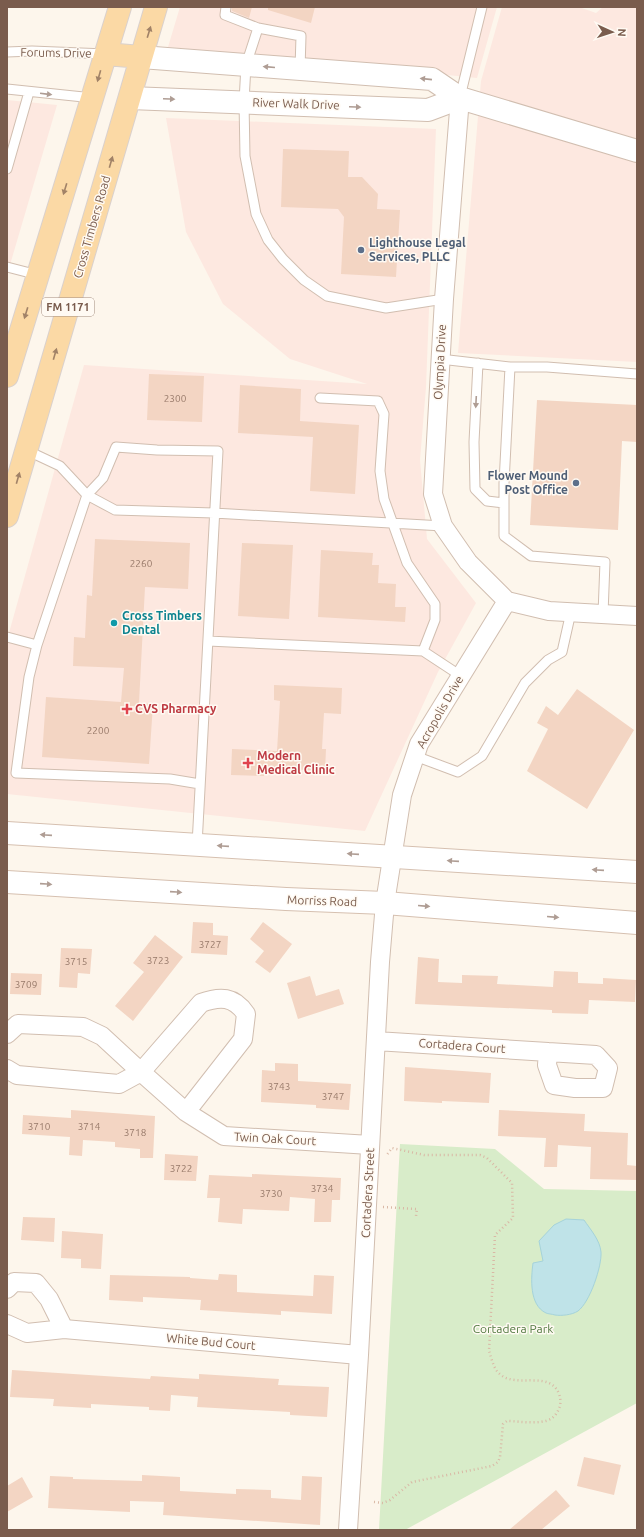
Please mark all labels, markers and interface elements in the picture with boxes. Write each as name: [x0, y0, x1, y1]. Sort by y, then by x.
north arrow: [592, 12, 632, 52]
one-way arrow: [146, 26, 152, 38]
text: N: [616, 28, 628, 37]
street label: Forums Drive: [20, 45, 92, 60]
one-way arrow: [263, 63, 275, 70]
one-way arrow: [96, 70, 102, 82]
one-way arrow: [420, 76, 433, 82]
one-way arrow: [40, 90, 52, 97]
street label: River Walk Drive: [252, 95, 340, 112]
one-way arrow: [163, 96, 175, 103]
one-way arrow: [349, 103, 361, 110]
one-way arrow: [108, 156, 114, 168]
street label: Cross Timbers Road: [71, 174, 112, 280]
one-way arrow: [62, 184, 68, 196]
place label: Lighthouse Legal Services, PLLC: [369, 236, 466, 263]
marker: Lighthouse Legal Services, PLLC: [356, 245, 366, 255]
road number: FM 1171: [42, 298, 94, 316]
one-way arrow: [23, 308, 29, 320]
street label: Olympia Drive: [431, 324, 448, 400]
one-way arrow: [52, 347, 58, 359]
house number: 2300: [164, 393, 187, 404]
one-way arrow: [473, 396, 479, 409]
place label: Flower Mound Post Office: [487, 469, 568, 496]
one-way arrow: [15, 472, 21, 484]
marker: Flower Mound Post Office: [571, 478, 581, 488]
house number: 2260: [130, 558, 153, 569]
place label: Cross Timbers Dental: [122, 609, 202, 636]
marker: Cross Timbers Dental: [109, 618, 119, 628]
street label: Acropolis Drive: [414, 673, 466, 750]
place label: CVS Pharmacy: [135, 702, 217, 715]
marker: CVS Pharmacy: [122, 704, 132, 714]
house number: 2200: [87, 725, 110, 736]
place label: Modern Medical Clinic: [257, 749, 335, 776]
marker: Modern Medical Clinic: [242, 757, 254, 769]
one-way arrow: [39, 832, 52, 838]
one-way arrow: [217, 843, 229, 850]
one-way arrow: [346, 851, 359, 858]
one-way arrow: [447, 857, 459, 864]
one-way arrow: [592, 866, 604, 873]
one-way arrow: [40, 881, 52, 888]
one-way arrow: [170, 889, 182, 896]
street label: Morriss Road: [287, 893, 357, 908]
one-way arrow: [418, 903, 430, 910]
one-way arrow: [547, 913, 559, 920]
house number: 3727: [199, 939, 221, 950]
house number: 3723: [147, 955, 169, 966]
house number: 3715: [65, 956, 87, 967]
house number: 3709: [15, 979, 37, 990]
street label: Cortadera Court: [418, 1036, 506, 1055]
house number: 3743: [268, 1081, 290, 1092]
house number: 3747: [322, 1091, 344, 1102]
house number: 3710: [28, 1121, 51, 1132]
house number: 3714: [78, 1121, 101, 1132]
house number: 3718: [124, 1127, 147, 1138]
street label: Twin Oak Court: [234, 1130, 317, 1147]
street label: Cortadera Street: [359, 1147, 376, 1238]
house number: 3722: [170, 1163, 192, 1174]
house number: 3734: [311, 1183, 334, 1194]
house number: 3730: [260, 1188, 283, 1199]
park label: Cortadera Park: [473, 1322, 553, 1335]
street label: White Bud Court: [166, 1331, 257, 1352]

